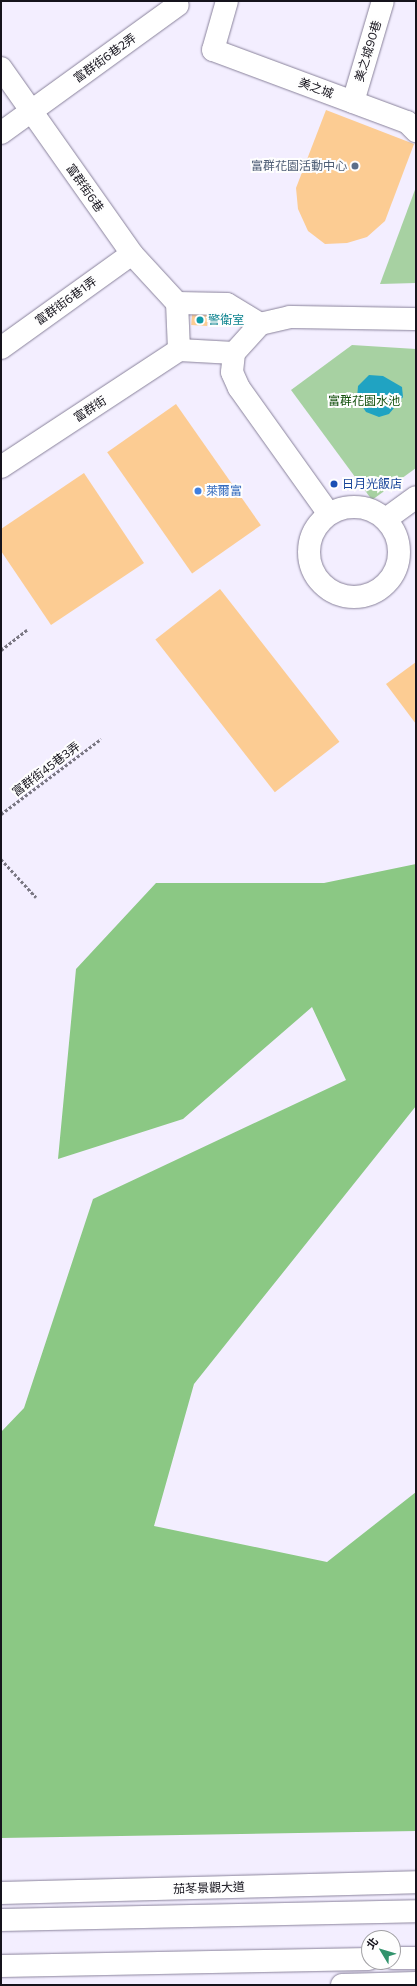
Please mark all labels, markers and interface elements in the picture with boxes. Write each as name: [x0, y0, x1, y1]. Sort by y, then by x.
street label: 美之城90巷: [352, 19, 384, 83]
street label: 富群街6巷2弄: [71, 30, 139, 86]
street label: 美之城: [297, 75, 335, 101]
place label: 富群花園活動中心: [251, 159, 347, 173]
street label: 富群街6巷: [63, 161, 107, 215]
marker: 富群花園活動中心: [350, 161, 360, 171]
street label: 富群街6巷1弄: [32, 274, 100, 328]
place label: 警衛室: [208, 313, 244, 327]
marker: 警衛室: [195, 315, 205, 325]
street label: 富群街: [71, 393, 109, 425]
park label: 富群花園水池: [328, 394, 400, 408]
place label: 日月光飯店: [342, 477, 402, 491]
marker: 日月光飯店: [329, 479, 339, 489]
place label: 萊爾富: [206, 484, 242, 498]
marker: 萊爾富: [193, 486, 203, 496]
street label: 富群街45巷3弄: [9, 739, 83, 799]
street label: 茄苳景觀大道: [173, 1880, 245, 1896]
north arrow: [361, 1930, 401, 1970]
text: 北: [363, 1935, 380, 1951]

